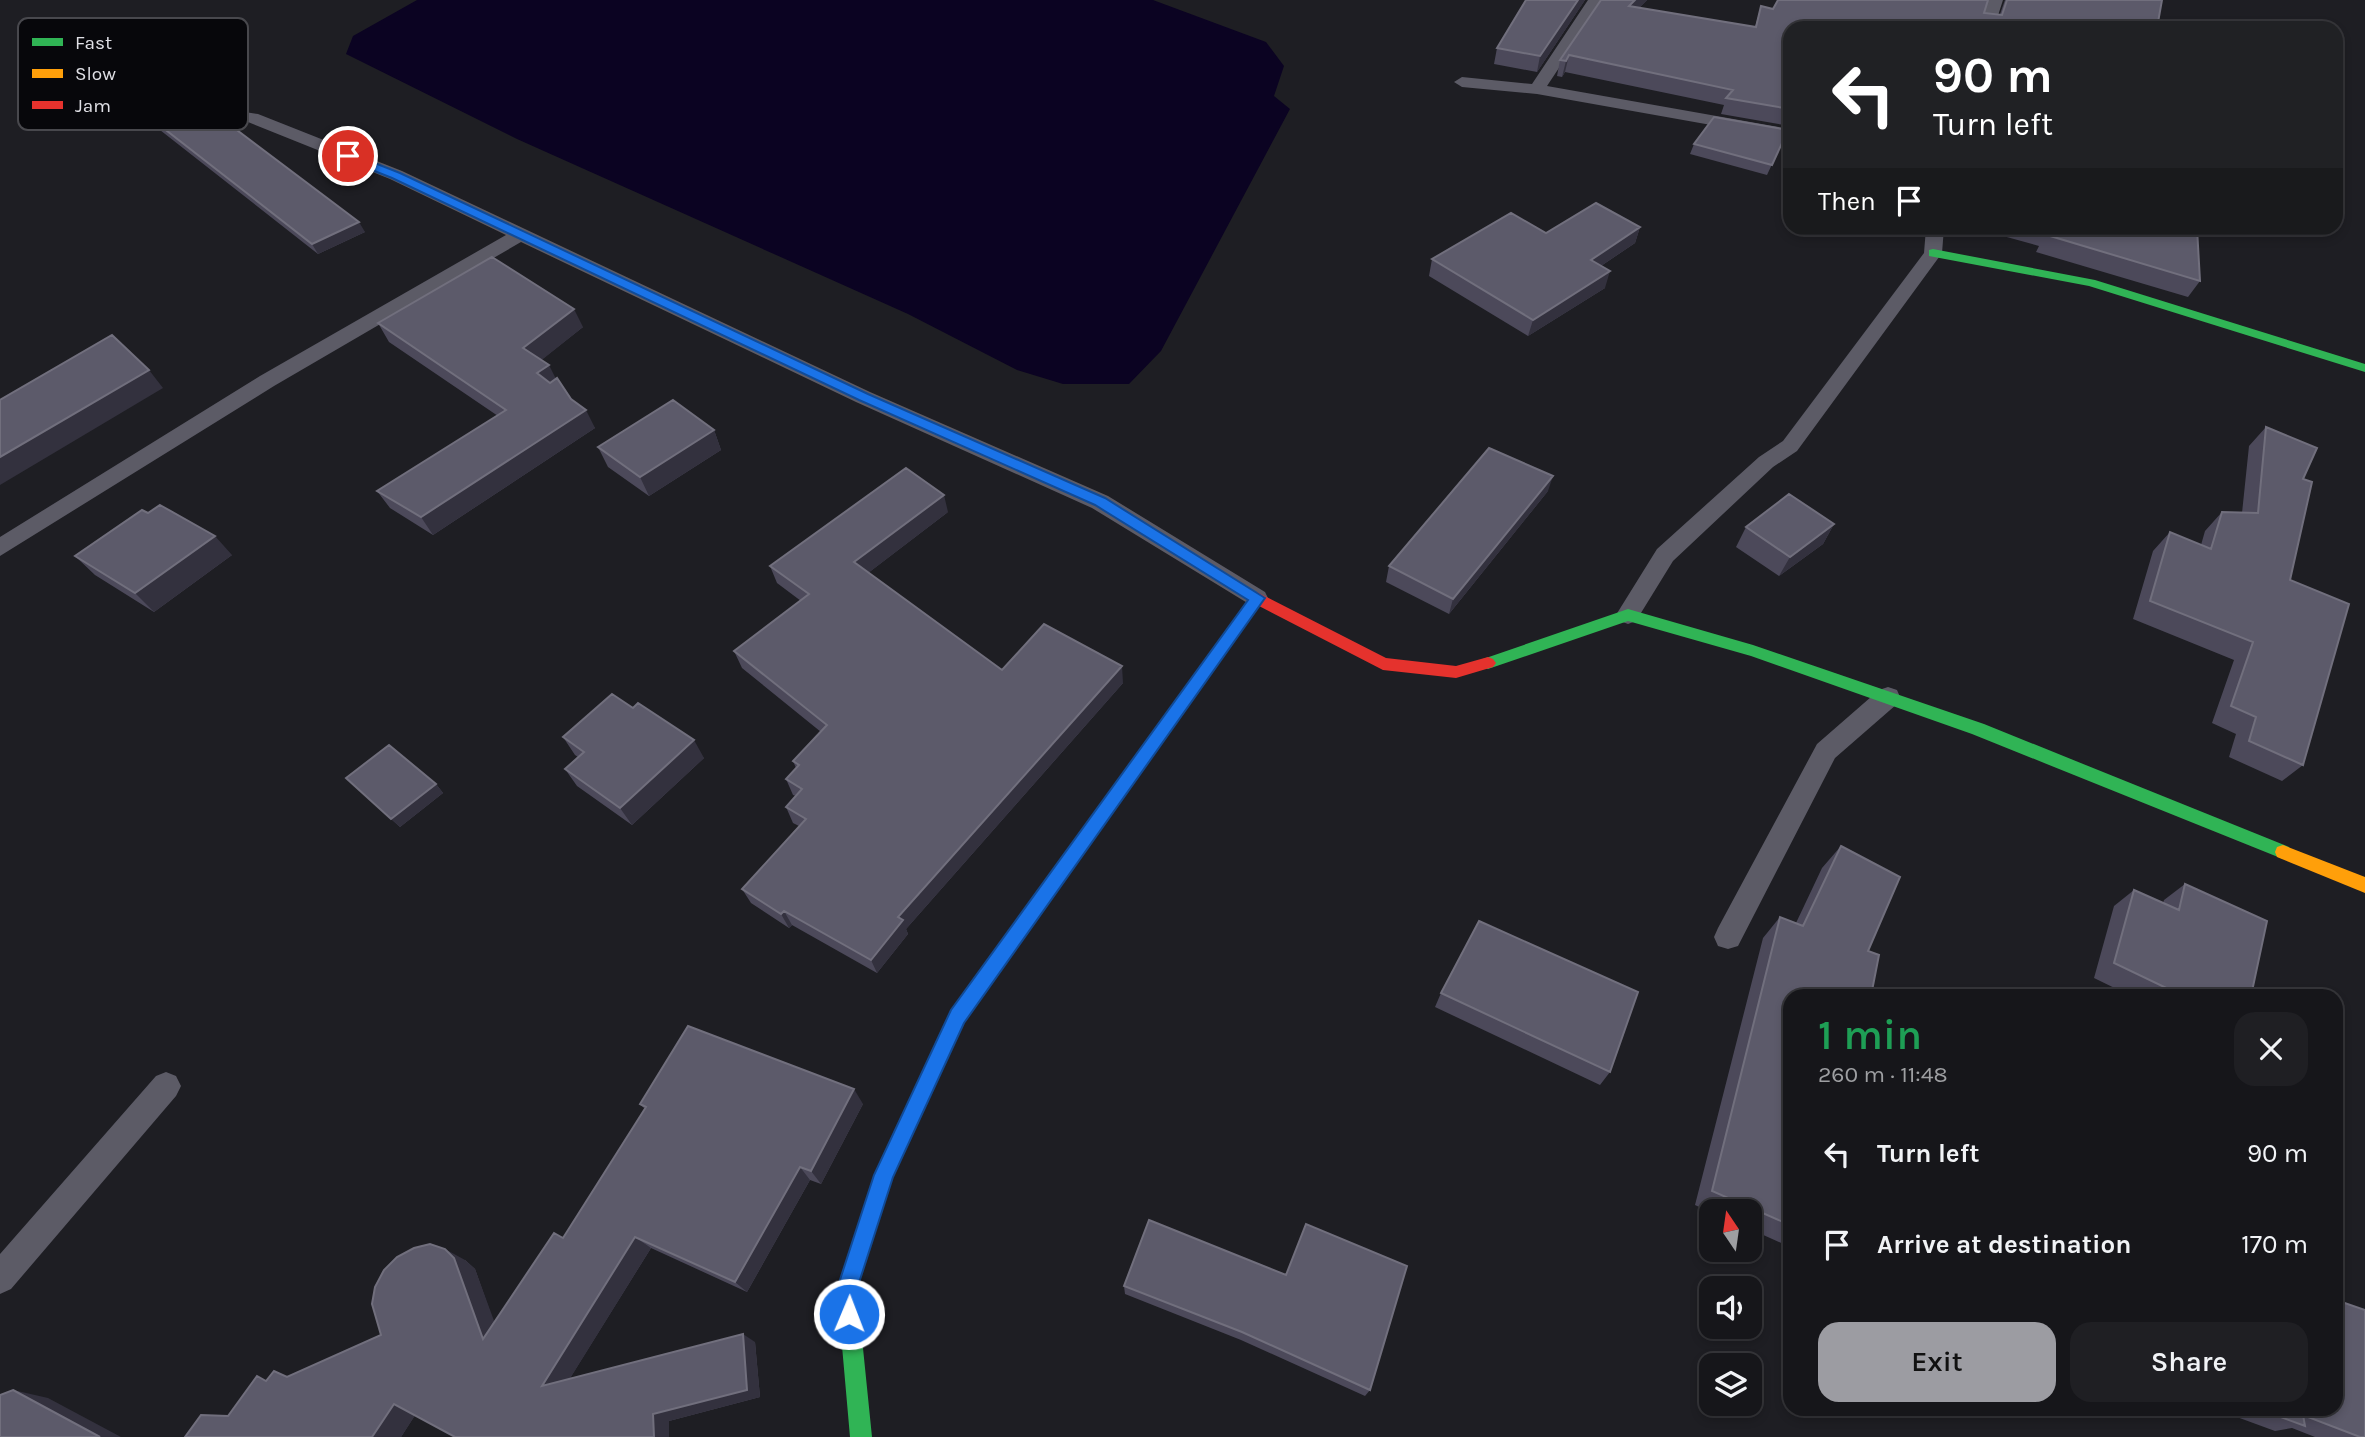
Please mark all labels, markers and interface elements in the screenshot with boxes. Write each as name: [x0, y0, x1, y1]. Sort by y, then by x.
legend: [18, 18, 248, 130]
text: Fast: [75, 32, 112, 54]
text: 90 m: [1933, 47, 2053, 104]
icon: left: [1818, 49, 1909, 140]
text: Slow: [75, 63, 116, 85]
text: Jam: [75, 95, 111, 117]
text: Turn left: [1933, 106, 2053, 143]
pin: [318, 126, 378, 186]
icon: arrive: [329, 137, 367, 175]
icon: arrive: [1890, 182, 1928, 220]
text: Then: [1818, 186, 1876, 217]
text: 1 min: [1818, 1010, 1922, 1060]
button: close: [2234, 1012, 2308, 1086]
text: 260 m · 11:48: [1818, 1061, 1948, 1088]
icon: left: [1818, 1135, 1856, 1173]
text: Turn left: [1877, 1138, 1979, 1169]
text: 90 m: [2247, 1138, 2308, 1169]
north arrow: [1699, 1199, 1762, 1262]
map controls: [1699, 1199, 1762, 1416]
icon: arrive: [1818, 1226, 1856, 1264]
text: Arrive at destination: [1877, 1229, 2131, 1260]
text: 170 m: [2241, 1229, 2308, 1260]
button: sound: [1699, 1276, 1762, 1339]
position arrow: [812, 1277, 886, 1351]
button: Exit: [1818, 1322, 2056, 1402]
button: Share: [2070, 1322, 2308, 1402]
button: layers: [1699, 1353, 1762, 1416]

